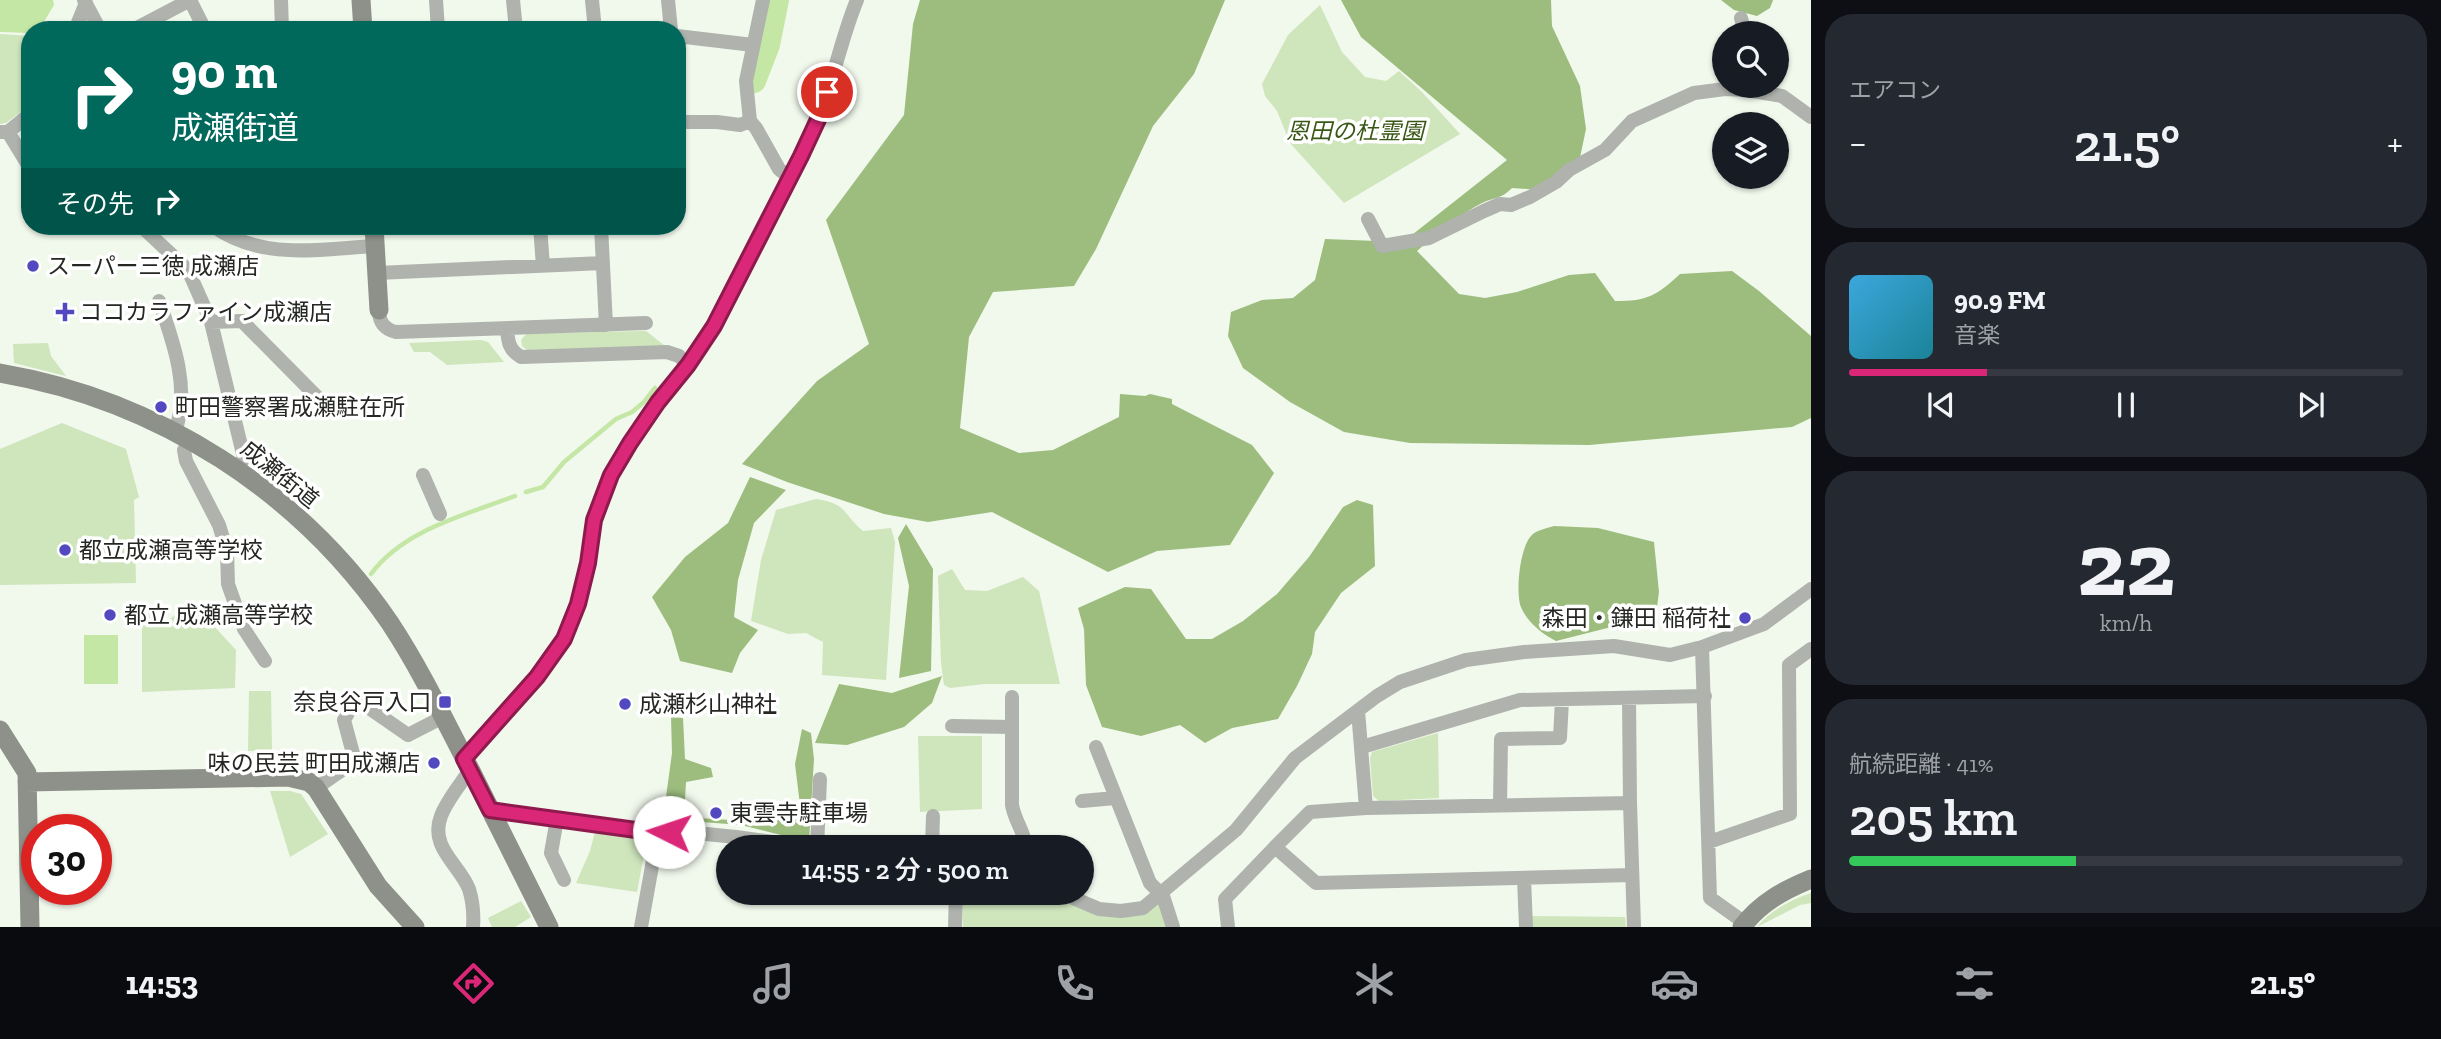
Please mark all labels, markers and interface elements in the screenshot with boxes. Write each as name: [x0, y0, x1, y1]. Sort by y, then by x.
map controls: [1712, 21, 1789, 189]
button: search: [1712, 21, 1789, 98]
text: 90 m: [171, 42, 278, 101]
icon: right: [56, 49, 147, 140]
pin: [797, 62, 857, 122]
icon: arrive: [808, 73, 846, 111]
text: エアコン: [1849, 76, 1941, 104]
text: 成瀬街道: [171, 109, 299, 147]
button: layers: [1712, 112, 1789, 189]
text: 21.5°: [2074, 112, 2180, 174]
park label: 恩田の杜霊園: [1286, 117, 1427, 145]
text: −: [1849, 120, 1867, 166]
text: +: [2387, 120, 2403, 166]
icon: right: [148, 182, 186, 220]
text: その先: [56, 188, 134, 220]
place label: スーパー三徳 成瀬店: [47, 252, 259, 280]
marker: スーパー三徳 成瀬店: [25, 258, 41, 274]
text: 90.9 FM: [1954, 284, 2046, 316]
place label: ココカラファイン成瀬店: [79, 298, 332, 326]
marker: ココカラファイン成瀬店: [57, 304, 73, 320]
text: 音楽: [1954, 321, 2000, 349]
icon: previous: [1922, 386, 1960, 424]
icon: pause: [2107, 386, 2145, 424]
icon: next: [2292, 386, 2330, 424]
place label: 町田警察署成瀬駐在所: [175, 393, 405, 421]
marker: 町田警察署成瀬駐在所: [153, 399, 169, 415]
street label: 成瀬街道: [235, 434, 325, 514]
text: 22: [2077, 509, 2175, 618]
place label: 都立成瀬高等学校: [79, 536, 263, 564]
marker: 都立成瀬高等学校: [57, 542, 73, 558]
place label: 都立 成瀬高等学校: [124, 601, 313, 629]
place label: 森田・鎌田 稲荷社: [1542, 604, 1731, 632]
marker: 都立 成瀬高等学校: [102, 607, 118, 623]
text: km/h: [2100, 609, 2152, 637]
marker: 森田・鎌田 稲荷社: [1737, 610, 1753, 626]
place label: 奈良谷戸入口: [293, 688, 431, 716]
place label: 成瀬杉山神社: [639, 690, 777, 718]
marker: 奈良谷戸入口: [437, 694, 453, 710]
marker: 成瀬杉山神社: [617, 696, 633, 712]
place label: 味の民芸 町田成瀬店: [208, 749, 420, 777]
text: 航続距離 · 41%: [1849, 750, 1994, 778]
marker: 味の民芸 町田成瀬店: [426, 755, 442, 771]
text: 205 km: [1849, 786, 2017, 848]
position arrow: [632, 795, 706, 869]
place label: 東雲寺駐車場: [730, 799, 868, 827]
marker: 東雲寺駐車場: [708, 805, 724, 821]
speed limit sign: 30: [21, 814, 112, 905]
text: 14:55 · 2 分 · 500 m: [801, 854, 1009, 886]
icon: directions: [449, 959, 498, 1008]
icon: music: [749, 959, 798, 1008]
icon: phone: [1050, 959, 1099, 1008]
icon: climate: [1350, 959, 1399, 1008]
icon: car: [1650, 959, 1699, 1008]
icon: filters: [1950, 959, 1999, 1008]
text: 14:53: [126, 964, 198, 1002]
text: 21.5°: [2250, 964, 2315, 1002]

